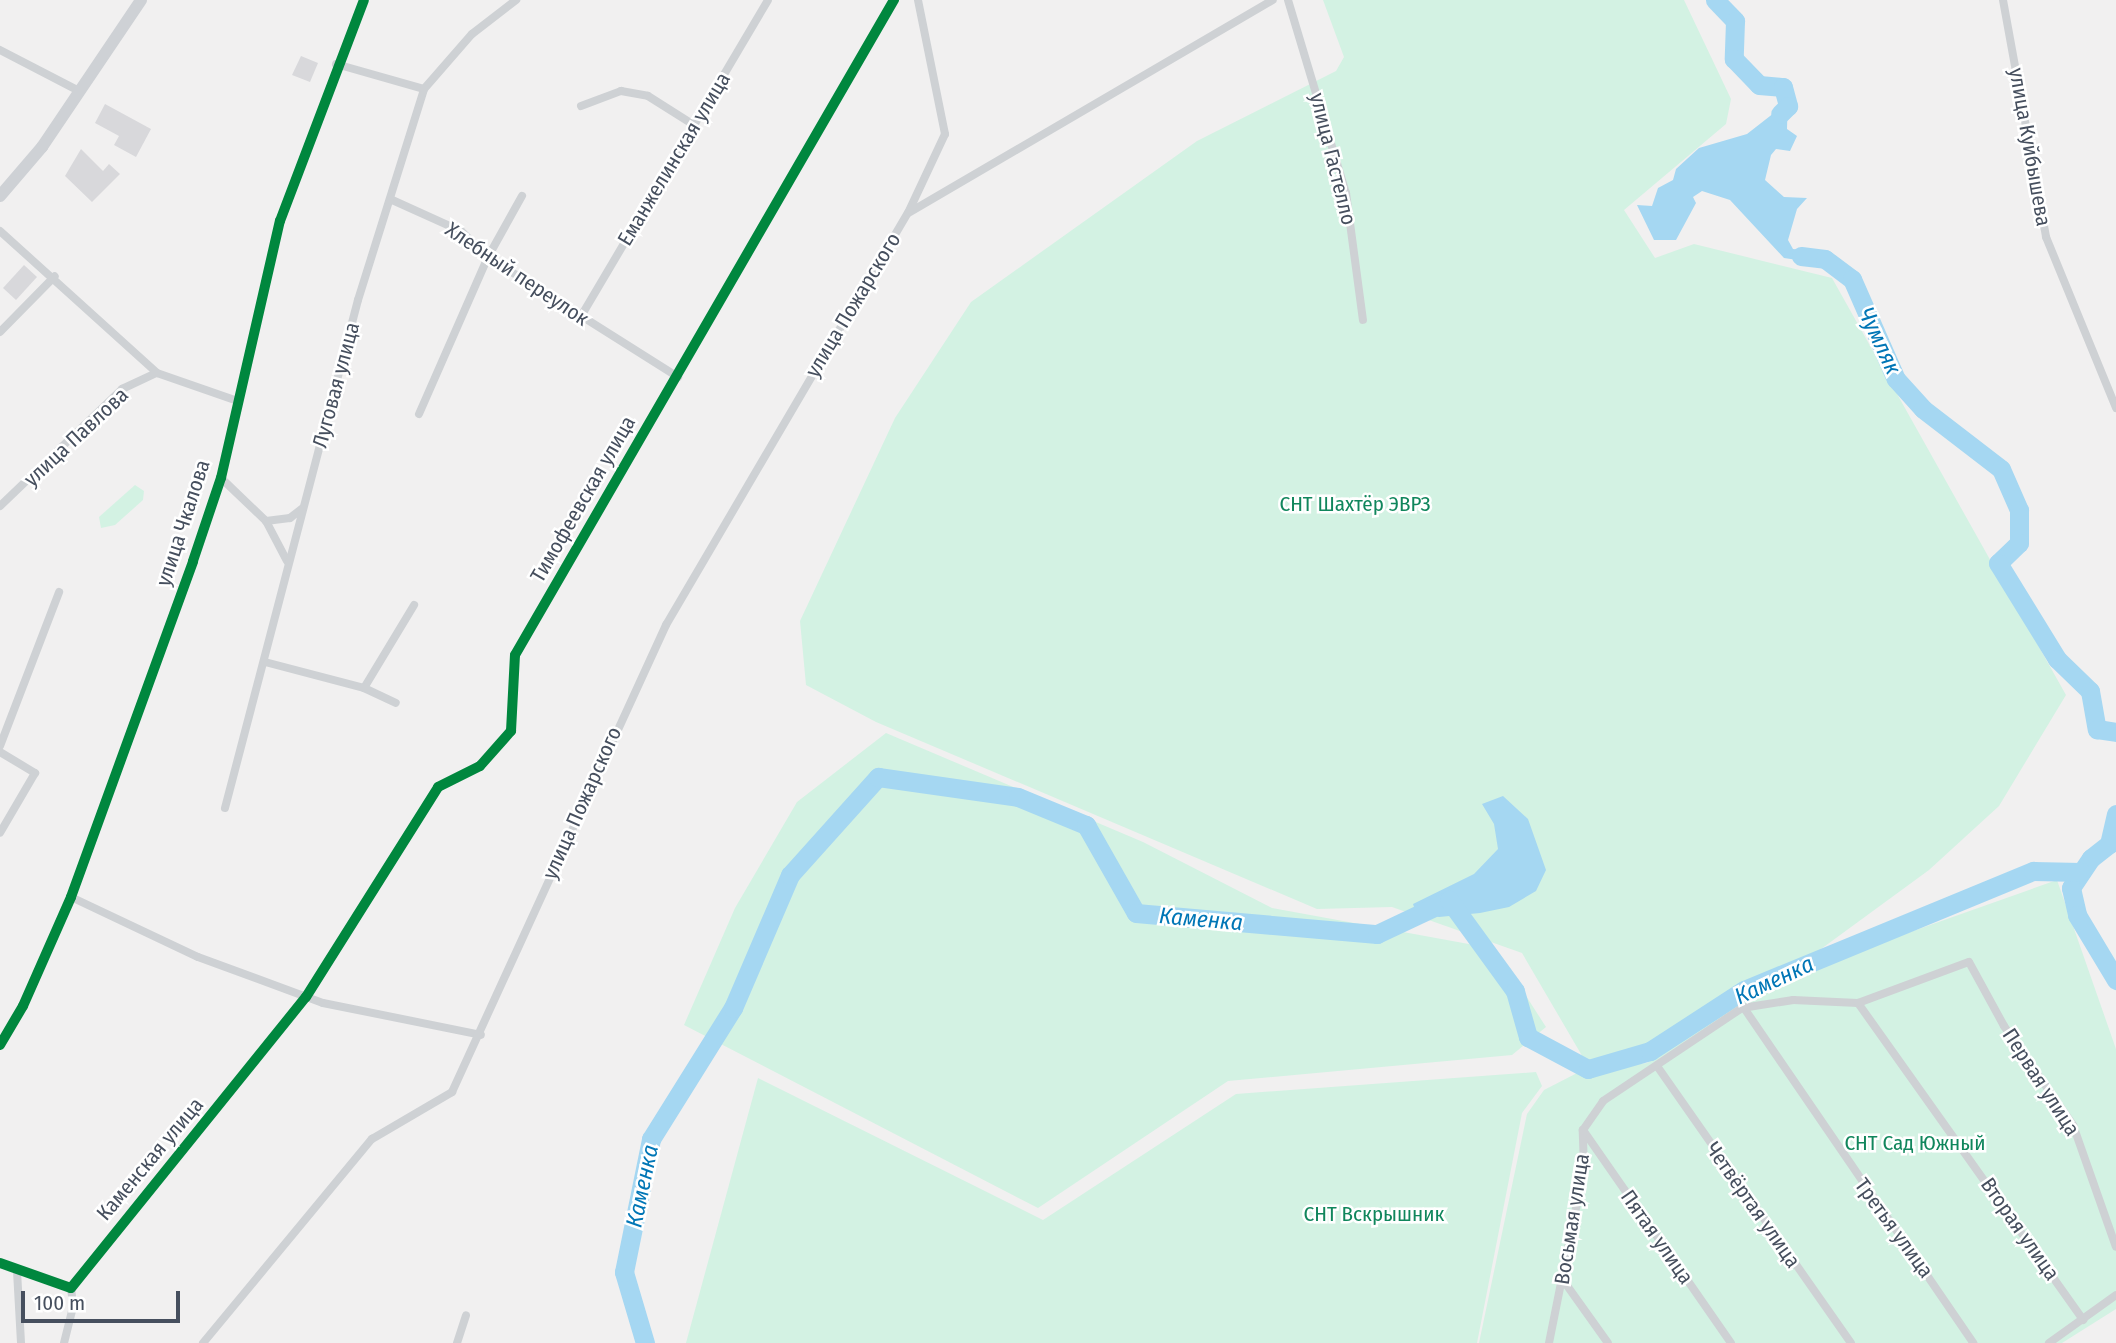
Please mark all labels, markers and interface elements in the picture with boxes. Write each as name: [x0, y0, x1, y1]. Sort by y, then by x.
street label: улица Куйбышева: [2004, 66, 2056, 228]
street label: Еманжелинская улица: [612, 68, 736, 250]
street label: улица Гастелло: [1304, 90, 1362, 228]
street label: Хлебный переулок: [441, 217, 593, 331]
street label: улица Пожарского: [800, 228, 906, 382]
water label: Чумляк: [1852, 303, 1908, 379]
street label: Луговая улица: [307, 319, 365, 451]
street label: улица Павлова: [19, 382, 133, 492]
street label: Тимофеевская улица: [525, 411, 641, 587]
street label: улица Чкалова: [151, 457, 215, 589]
park label: СНТ Шахтёр ЭВРЗ: [1279, 491, 1431, 517]
street label: улица Пожарского: [537, 723, 627, 883]
water label: Каменка: [1158, 902, 1244, 936]
water label: Каменка: [1730, 950, 1818, 1010]
street label: Первая улица: [1997, 1024, 2085, 1140]
street label: Каменская улица: [91, 1093, 209, 1225]
park label: СНТ Сад Южный: [1844, 1130, 1986, 1156]
street label: Четвёртая улица: [1700, 1137, 1806, 1273]
water label: Каменка: [620, 1142, 664, 1230]
street label: Восьмая улица: [1549, 1152, 1595, 1286]
street label: Третья улица: [1849, 1173, 1939, 1283]
street label: Вторая улица: [1975, 1173, 2065, 1285]
street label: Пятая улица: [1615, 1185, 1699, 1289]
park label: СНТ Вскрышник: [1304, 1201, 1444, 1227]
scale bar: [24, 1276, 184, 1320]
text: 100 m: [34, 1290, 85, 1316]

